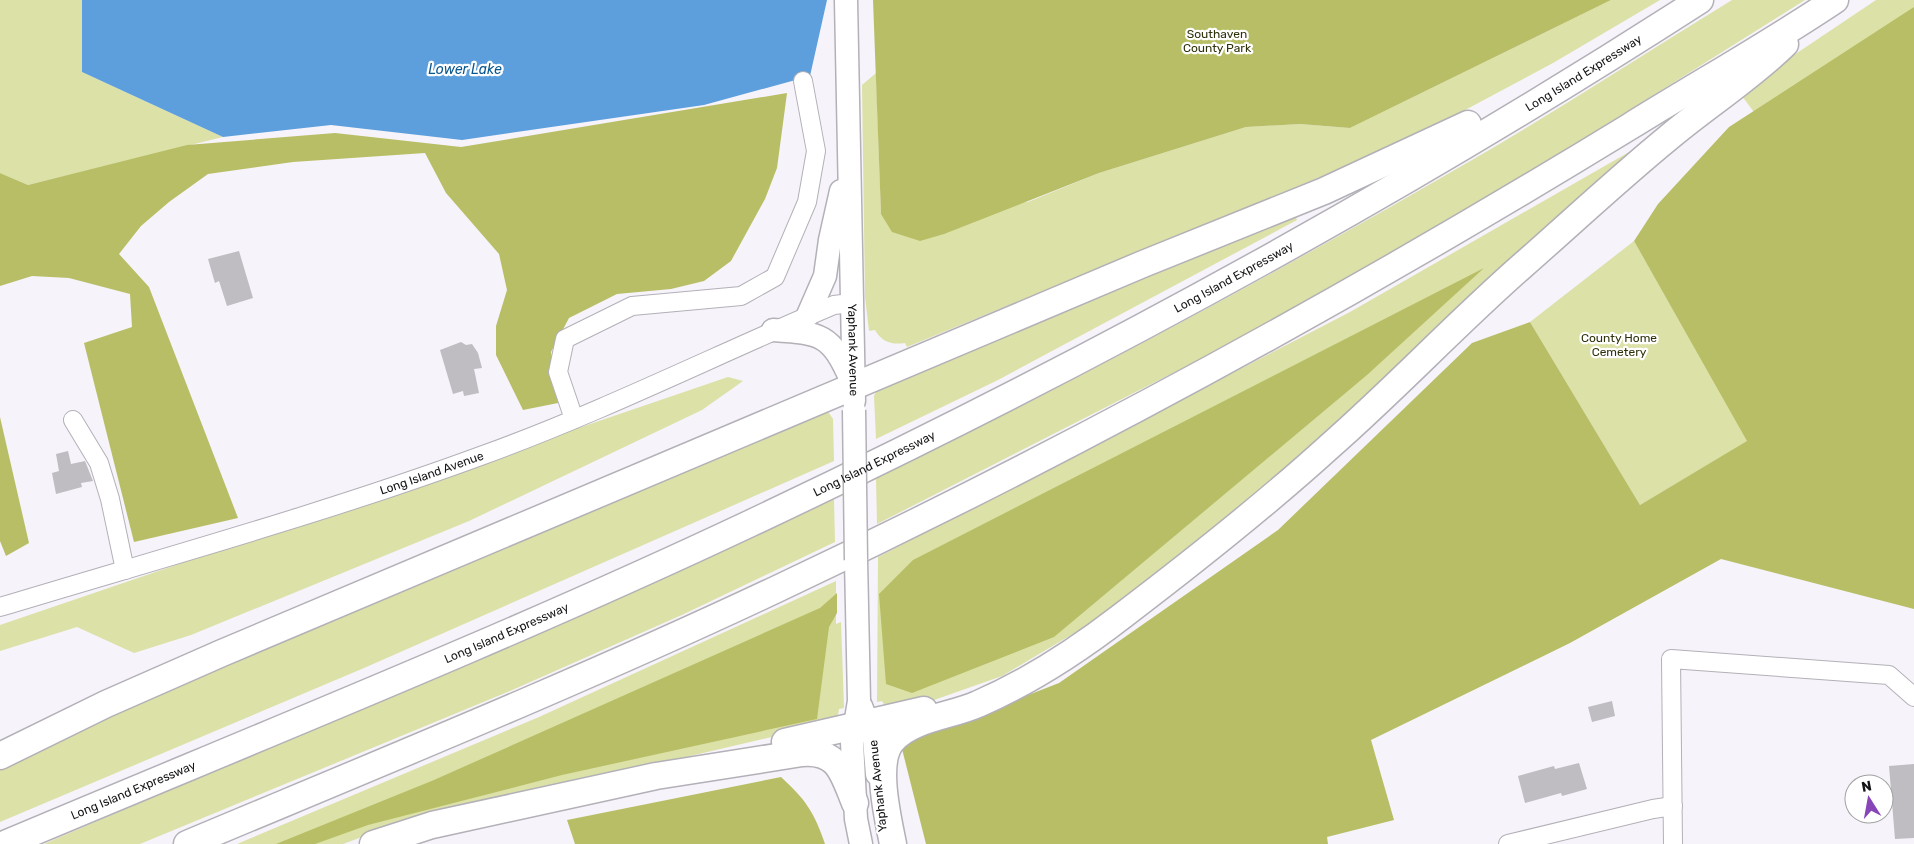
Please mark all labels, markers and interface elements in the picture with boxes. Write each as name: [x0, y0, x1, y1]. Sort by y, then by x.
park label: Southaven County Park: [1183, 27, 1252, 55]
street label: Long Island Expressway: [1523, 32, 1645, 114]
water label: Lower Lake: [428, 61, 502, 78]
street label: Long Island Expressway: [1172, 239, 1296, 316]
street label: Yaphank Avenue: [845, 304, 861, 397]
park label: County Home Cemetery: [1581, 331, 1657, 359]
street label: Long Island Expressway: [811, 428, 938, 499]
street label: Long Island Avenue: [378, 448, 486, 498]
street label: Long Island Expressway: [442, 600, 571, 666]
street label: Yaphank Avenue: [866, 739, 890, 833]
street label: Long Island Expressway: [69, 758, 198, 823]
north arrow: [1844, 774, 1894, 824]
text: N: [1860, 777, 1873, 796]

